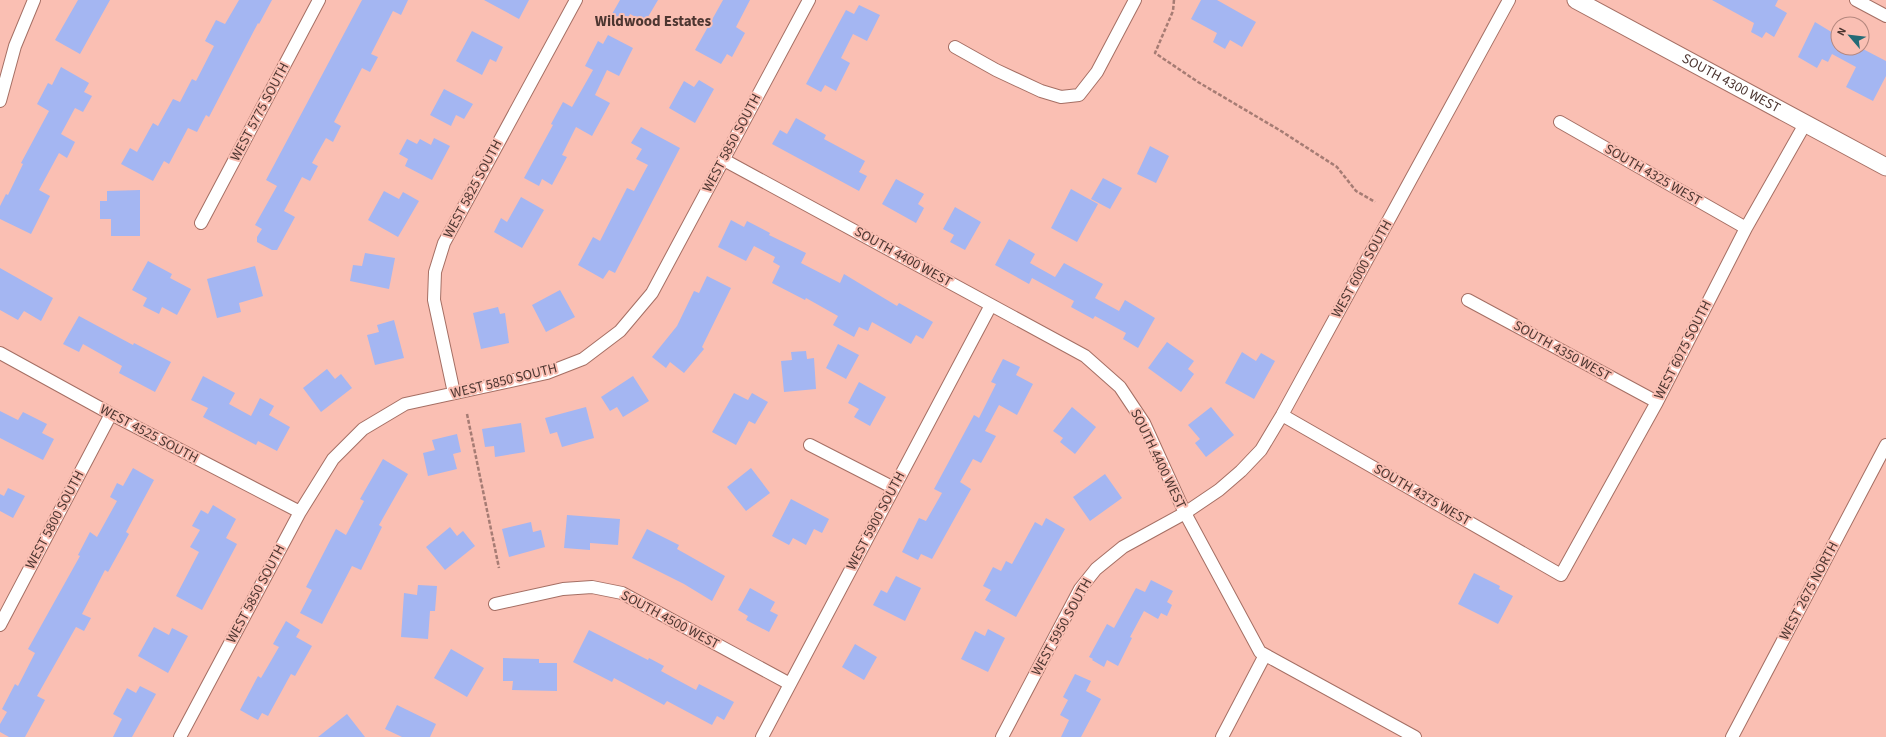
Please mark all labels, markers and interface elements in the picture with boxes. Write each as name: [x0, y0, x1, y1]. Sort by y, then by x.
district label: Wildwood Estates: [595, 11, 712, 32]
north arrow: [1830, 16, 1870, 56]
text: N: [1833, 25, 1850, 38]
street label: SOUTH 4300 WEST: [1678, 49, 1784, 118]
street label: WEST 5775 SOUTH: [226, 59, 294, 165]
street label: WEST 5850 SOUTH: [698, 90, 766, 196]
street label: WEST 5825 SOUTH: [439, 136, 507, 242]
street label: SOUTH 4325 WEST: [1601, 139, 1706, 211]
street label: WEST 6000 SOUTH: [1327, 217, 1397, 321]
street label: SOUTH 4400 WEST: [851, 222, 956, 292]
street label: WEST 6075 SOUTH: [1649, 297, 1717, 403]
street label: SOUTH 4350 WEST: [1510, 316, 1615, 386]
street label: WEST 5850 SOUTH: [449, 358, 559, 404]
street label: WEST 4525 SOUTH: [96, 400, 202, 468]
street label: SOUTH 4400 WEST: [1125, 406, 1191, 513]
street label: SOUTH 4375 WEST: [1370, 459, 1475, 531]
street label: WEST 5800 SOUTH: [21, 467, 89, 573]
street label: WEST 5900 SOUTH: [842, 468, 910, 574]
street label: WEST 2675 NORTH: [1775, 538, 1843, 644]
street label: WEST 5850 SOUTH: [222, 541, 290, 647]
street label: WEST 5950 SOUTH: [1027, 575, 1097, 679]
street label: SOUTH 4500 WEST: [617, 586, 723, 655]

